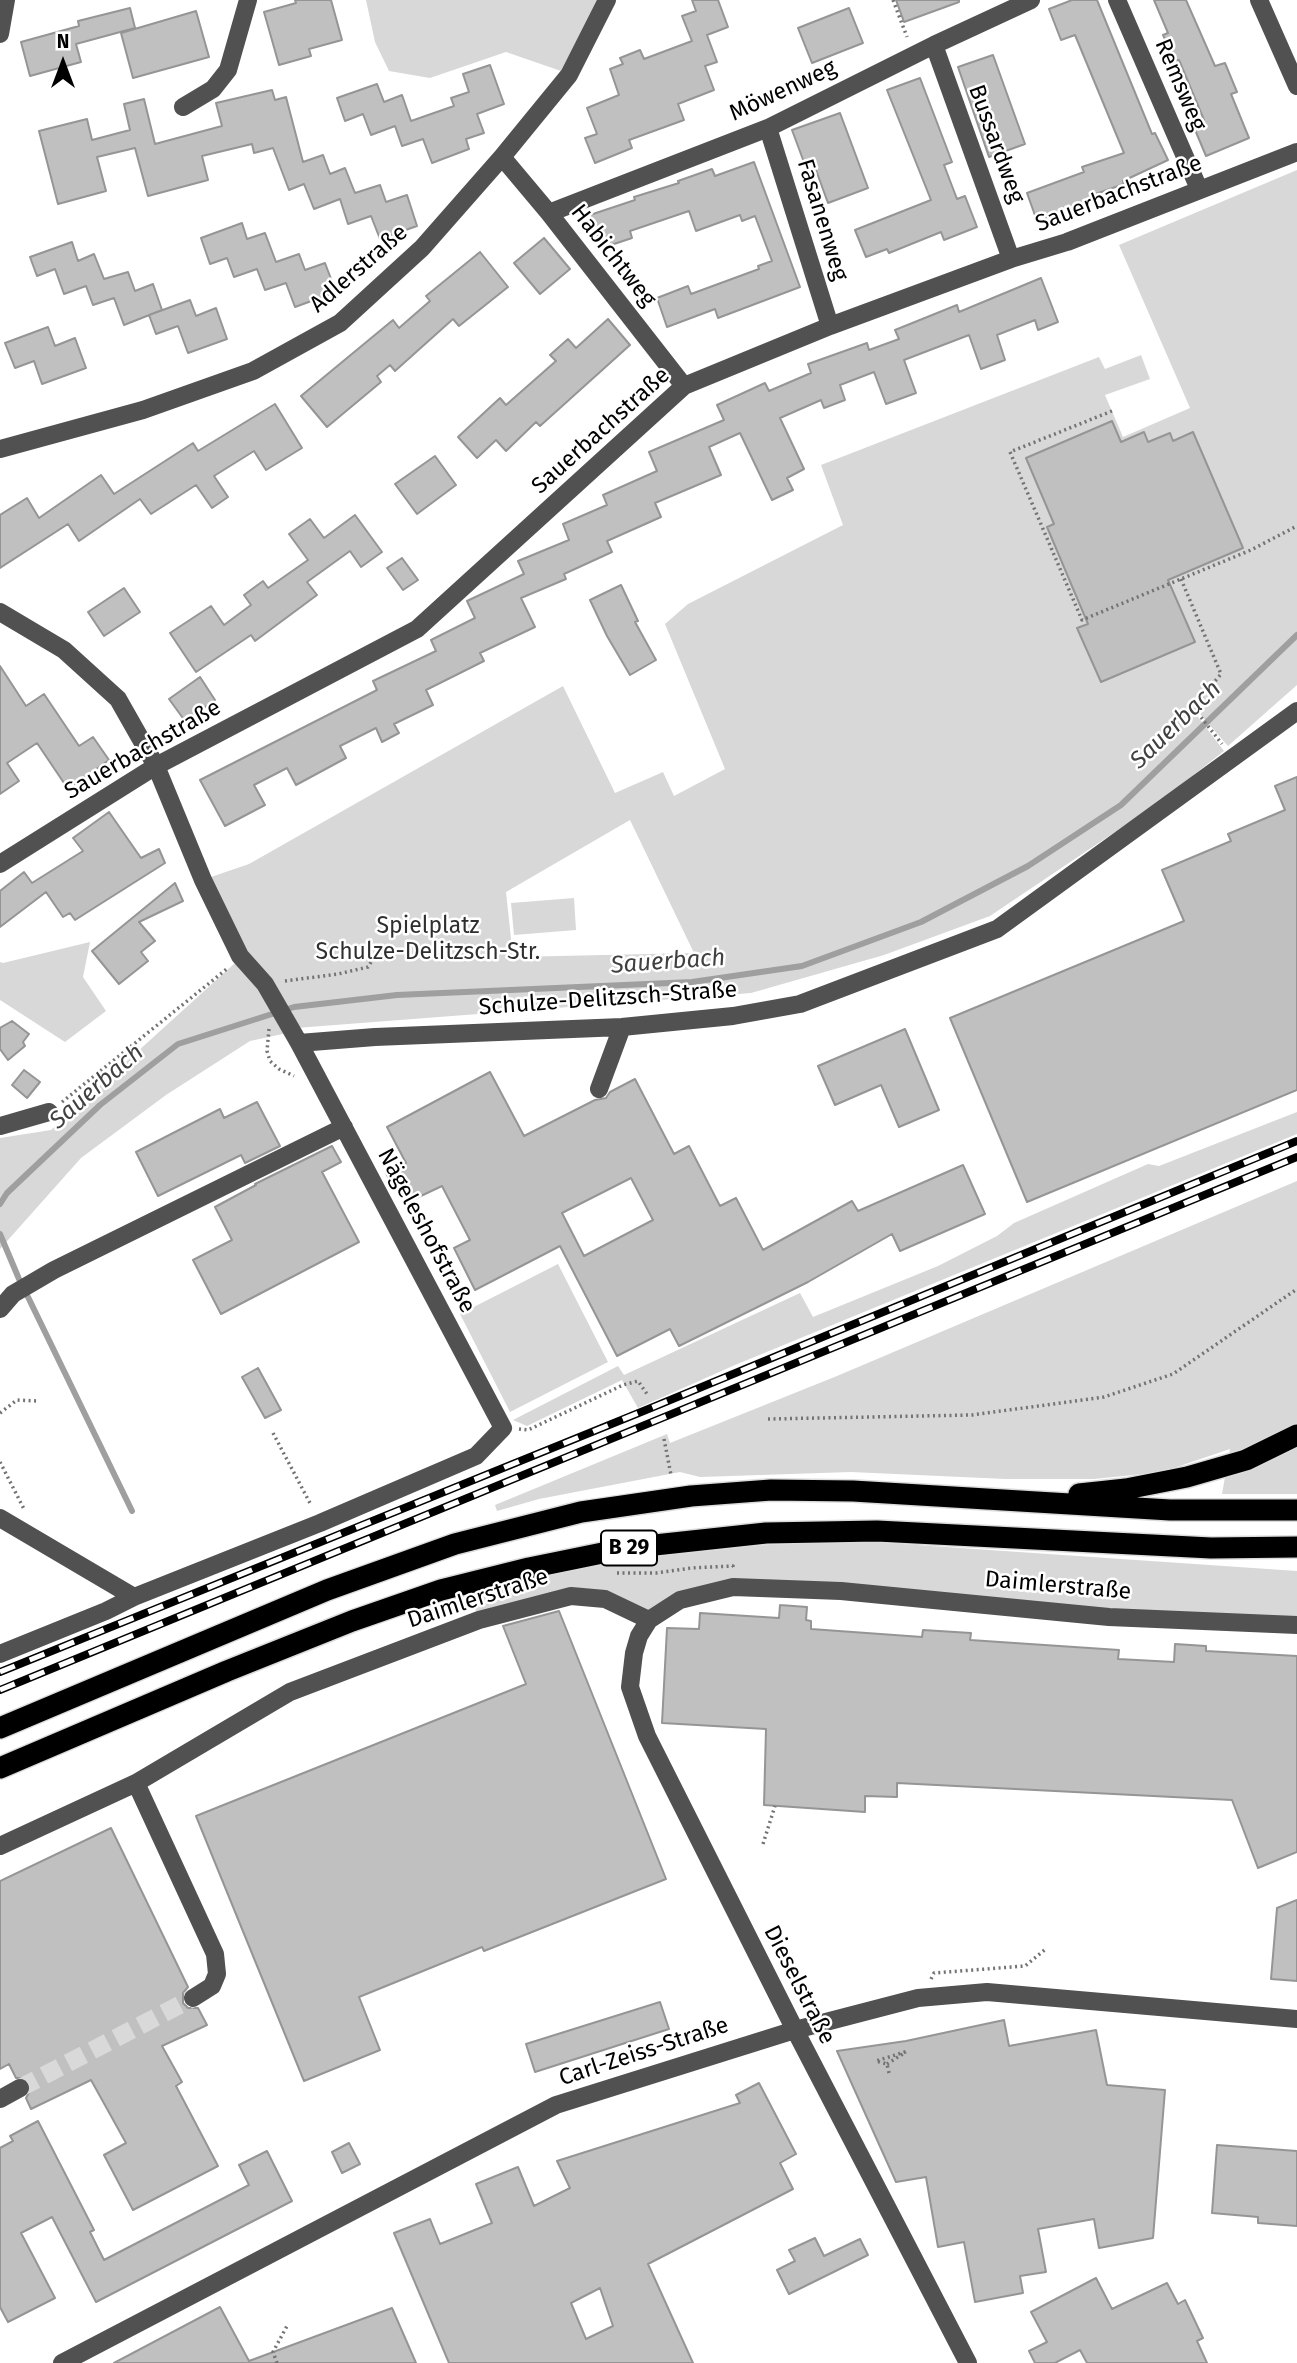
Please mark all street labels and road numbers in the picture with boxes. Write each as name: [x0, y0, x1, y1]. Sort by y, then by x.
street label: Remsweg: [1148, 35, 1212, 135]
street label: Möwenweg: [725, 54, 841, 128]
street label: Bussardweg: [962, 81, 1030, 207]
street label: Sauerbachstraße: [1032, 150, 1206, 238]
street label: Fasanenweg: [790, 156, 854, 284]
street label: Habichtweg: [565, 199, 661, 313]
street label: Adlerstraße: [305, 219, 413, 319]
street label: Sauerbachstraße: [526, 362, 676, 500]
street label: Sauerbachstraße: [60, 694, 226, 806]
street label: Schulze-Delitzsch-Straße: [478, 976, 738, 1022]
street label: Nägeleshofstraße: [371, 1144, 481, 1318]
road number: B 29: [601, 1530, 657, 1566]
street label: Daimlerstraße: [404, 1563, 552, 1635]
street label: Daimlerstraße: [984, 1566, 1132, 1606]
street label: Dieselstraße: [757, 1921, 841, 2049]
street label: Carl-Zeiss-Straße: [556, 2012, 732, 2092]

